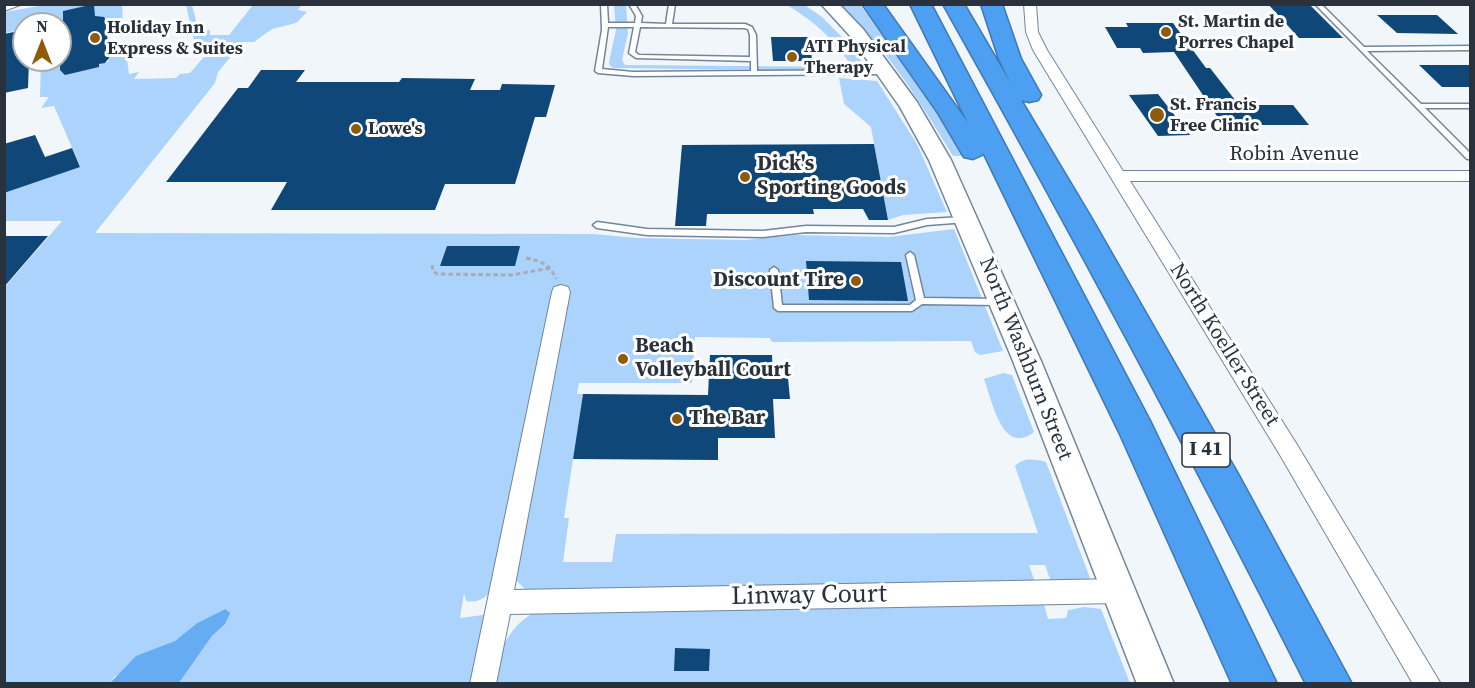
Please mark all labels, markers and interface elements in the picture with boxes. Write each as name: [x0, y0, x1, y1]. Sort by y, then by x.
place label: St. Martin de Porres Chapel: [1178, 11, 1294, 54]
north arrow: [12, 12, 72, 72]
text: N: [36, 15, 48, 37]
place label: Holiday Inn Express & Suites: [107, 17, 243, 60]
marker: St. Martin de Porres Chapel: [1159, 25, 1173, 39]
marker: Holiday Inn Express & Suites: [88, 31, 102, 45]
place label: ATI Physical Therapy: [804, 36, 906, 78]
marker: ATI Physical Therapy: [785, 50, 799, 64]
place label: St. Francis Free Clinic: [1170, 94, 1259, 136]
marker: St. Francis Free Clinic: [1148, 106, 1166, 124]
place label: Lowe's: [368, 118, 423, 140]
marker: Lowe's: [349, 122, 363, 136]
street label: Robin Avenue: [1229, 142, 1359, 168]
place label: Dick's Sporting Goods: [757, 152, 906, 202]
marker: Dick's Sporting Goods: [738, 170, 752, 184]
street label: North Washburn Street: [973, 254, 1077, 464]
street label: North Koeller Street: [1164, 259, 1284, 431]
place label: Discount Tire: [713, 268, 844, 294]
marker: Discount Tire: [849, 274, 863, 288]
place label: Beach Volleyball Court: [635, 334, 791, 384]
marker: Beach Volleyball Court: [616, 352, 630, 366]
place label: The Bar: [689, 406, 765, 432]
marker: The Bar: [670, 412, 684, 426]
road number: I 41: [1182, 433, 1230, 467]
street label: Linway Court: [731, 579, 887, 613]

